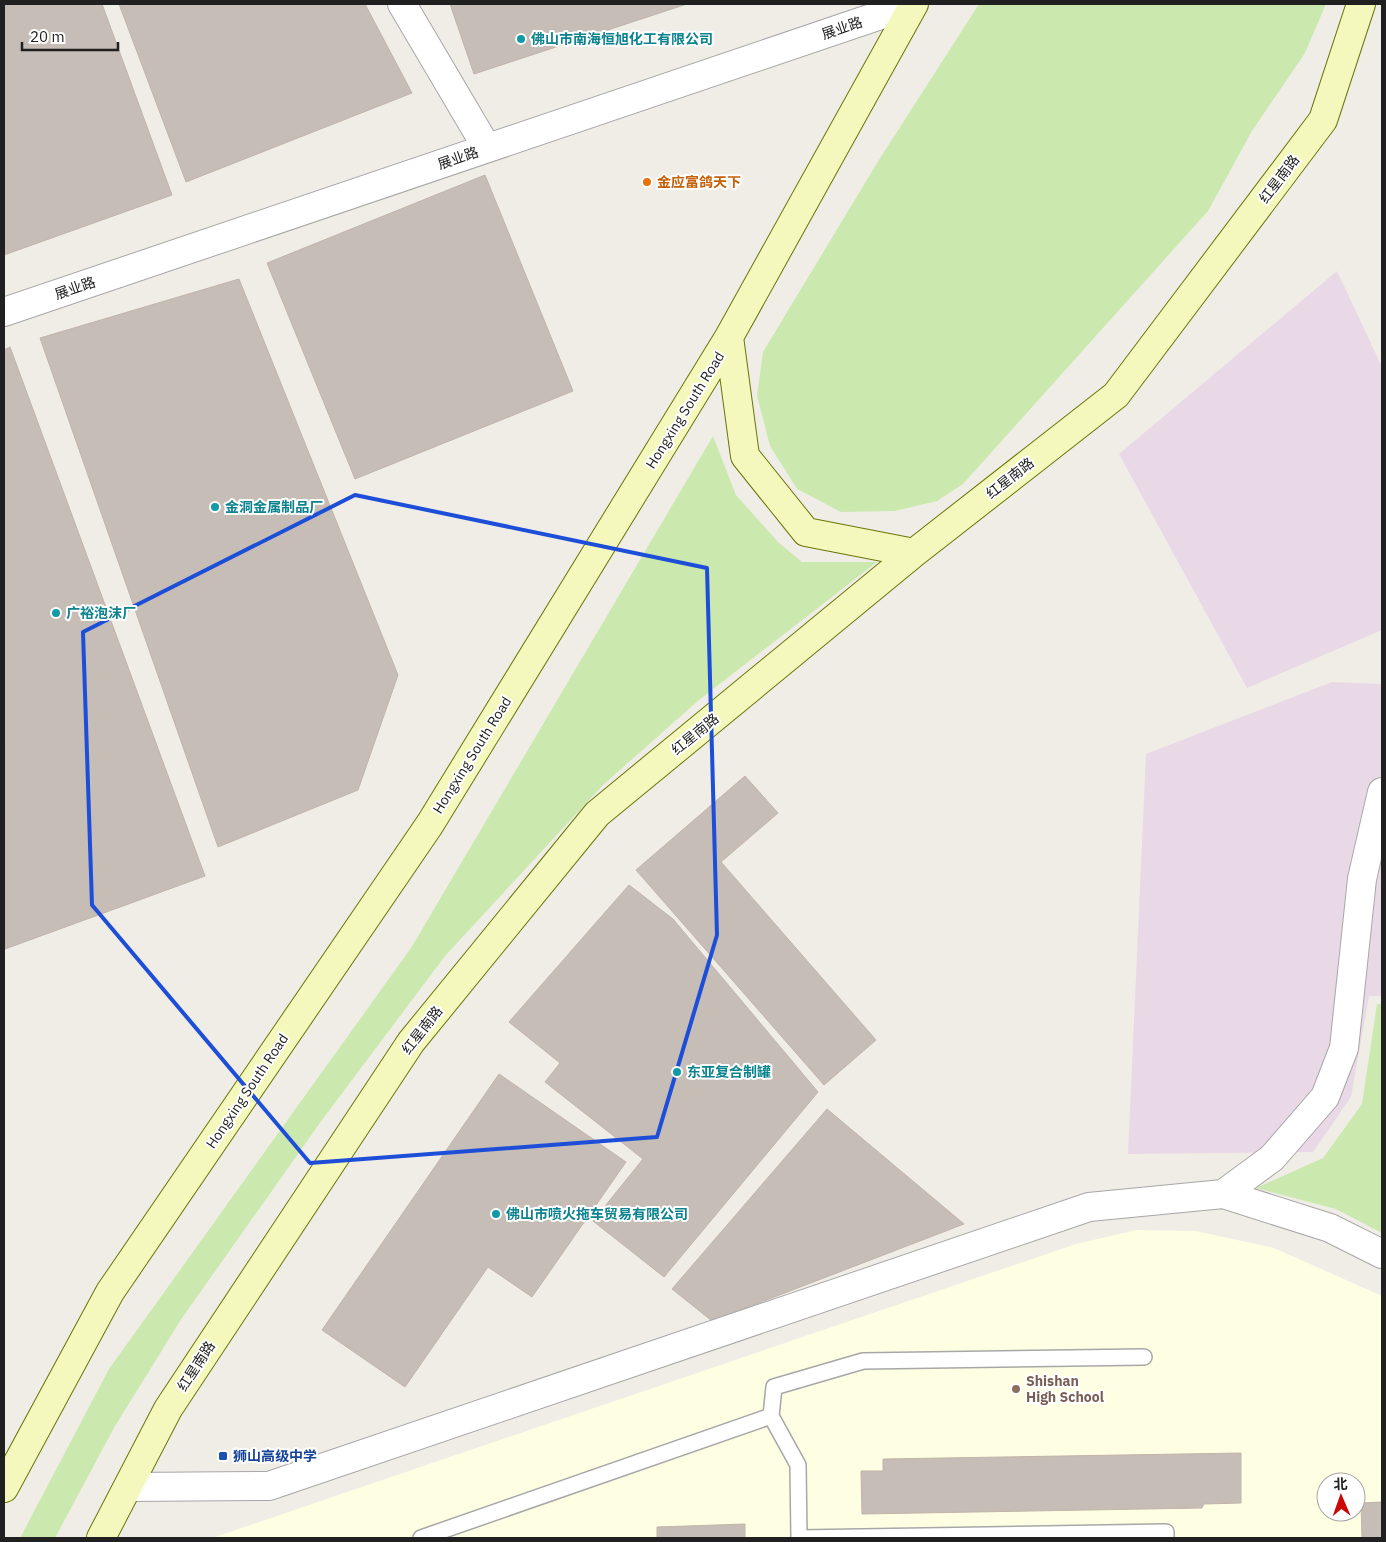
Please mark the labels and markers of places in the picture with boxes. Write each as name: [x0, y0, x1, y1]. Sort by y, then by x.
place label: 佛山市南海恒旭化工有限公司: [531, 30, 713, 48]
marker: 佛山市南海恒旭化工有限公司: [515, 33, 527, 45]
place label: 金应富鸽天下: [657, 173, 741, 191]
marker: 金应富鸽天下: [641, 176, 653, 188]
place label: 金洞金属制品厂: [225, 498, 323, 516]
marker: 金洞金属制品厂: [209, 501, 221, 513]
place label: 广裕泡沫厂: [66, 604, 136, 622]
marker: 广裕泡沫厂: [50, 607, 62, 619]
place label: 东亚复合制罐: [687, 1063, 771, 1081]
marker: 东亚复合制罐: [671, 1066, 683, 1078]
place label: 佛山市喷火拖车贸易有限公司: [506, 1205, 688, 1223]
marker: 佛山市喷火拖车贸易有限公司: [490, 1208, 502, 1220]
place label: Shishan High School: [1026, 1372, 1104, 1406]
marker: Shishan High School: [1010, 1383, 1022, 1395]
place label: 狮山高级中学: [233, 1447, 317, 1465]
marker: 狮山高级中学: [217, 1450, 229, 1462]

